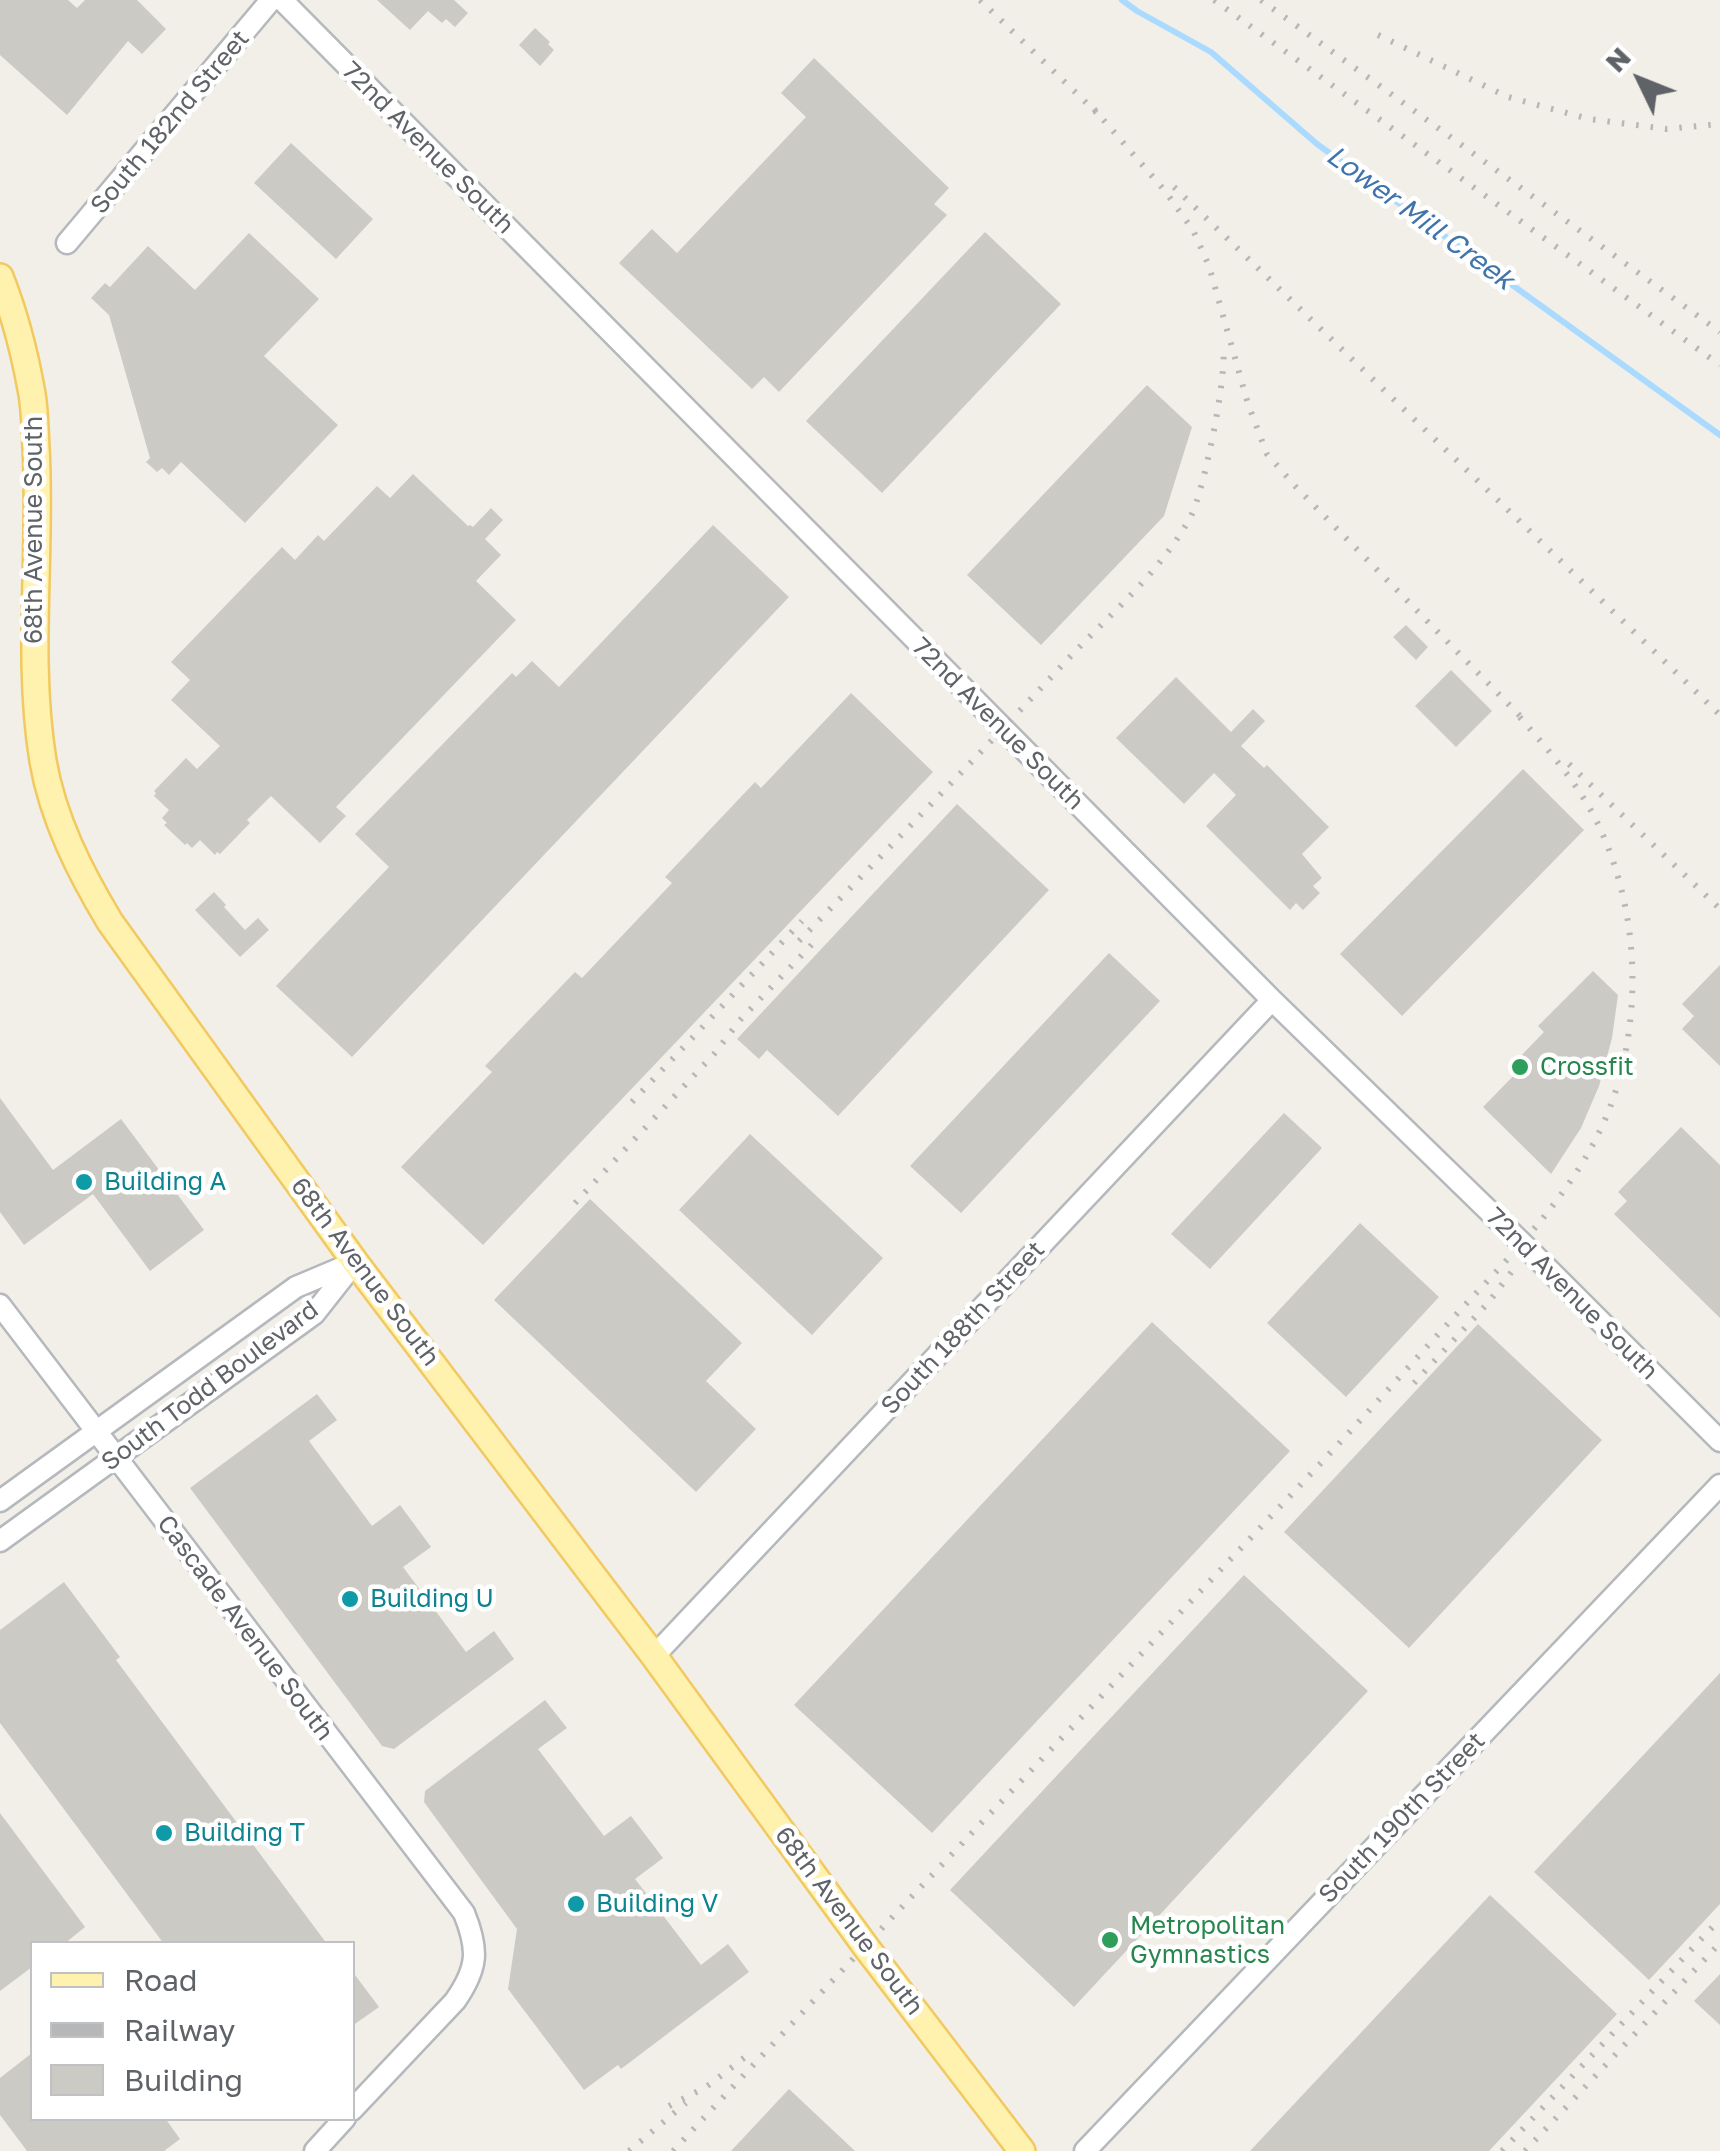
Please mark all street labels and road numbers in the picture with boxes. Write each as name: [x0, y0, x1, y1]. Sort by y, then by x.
street label: South 182nd Street: [84, 24, 256, 220]
street label: 72nd Avenue South: [336, 56, 520, 240]
street label: 68th Avenue South: [19, 416, 49, 644]
street label: 72nd Avenue South: [906, 632, 1090, 816]
street label: 68th Avenue South: [284, 1172, 446, 1372]
street label: 72nd Avenue South: [1480, 1202, 1664, 1386]
street label: South 188th Street: [875, 1235, 1051, 1421]
street label: South Todd Boulevard: [96, 1295, 324, 1477]
street label: Cascade Avenue South: [150, 1509, 340, 1747]
street label: South 190th Street: [1313, 1726, 1491, 1910]
street label: 68th Avenue South: [768, 1821, 930, 2021]

